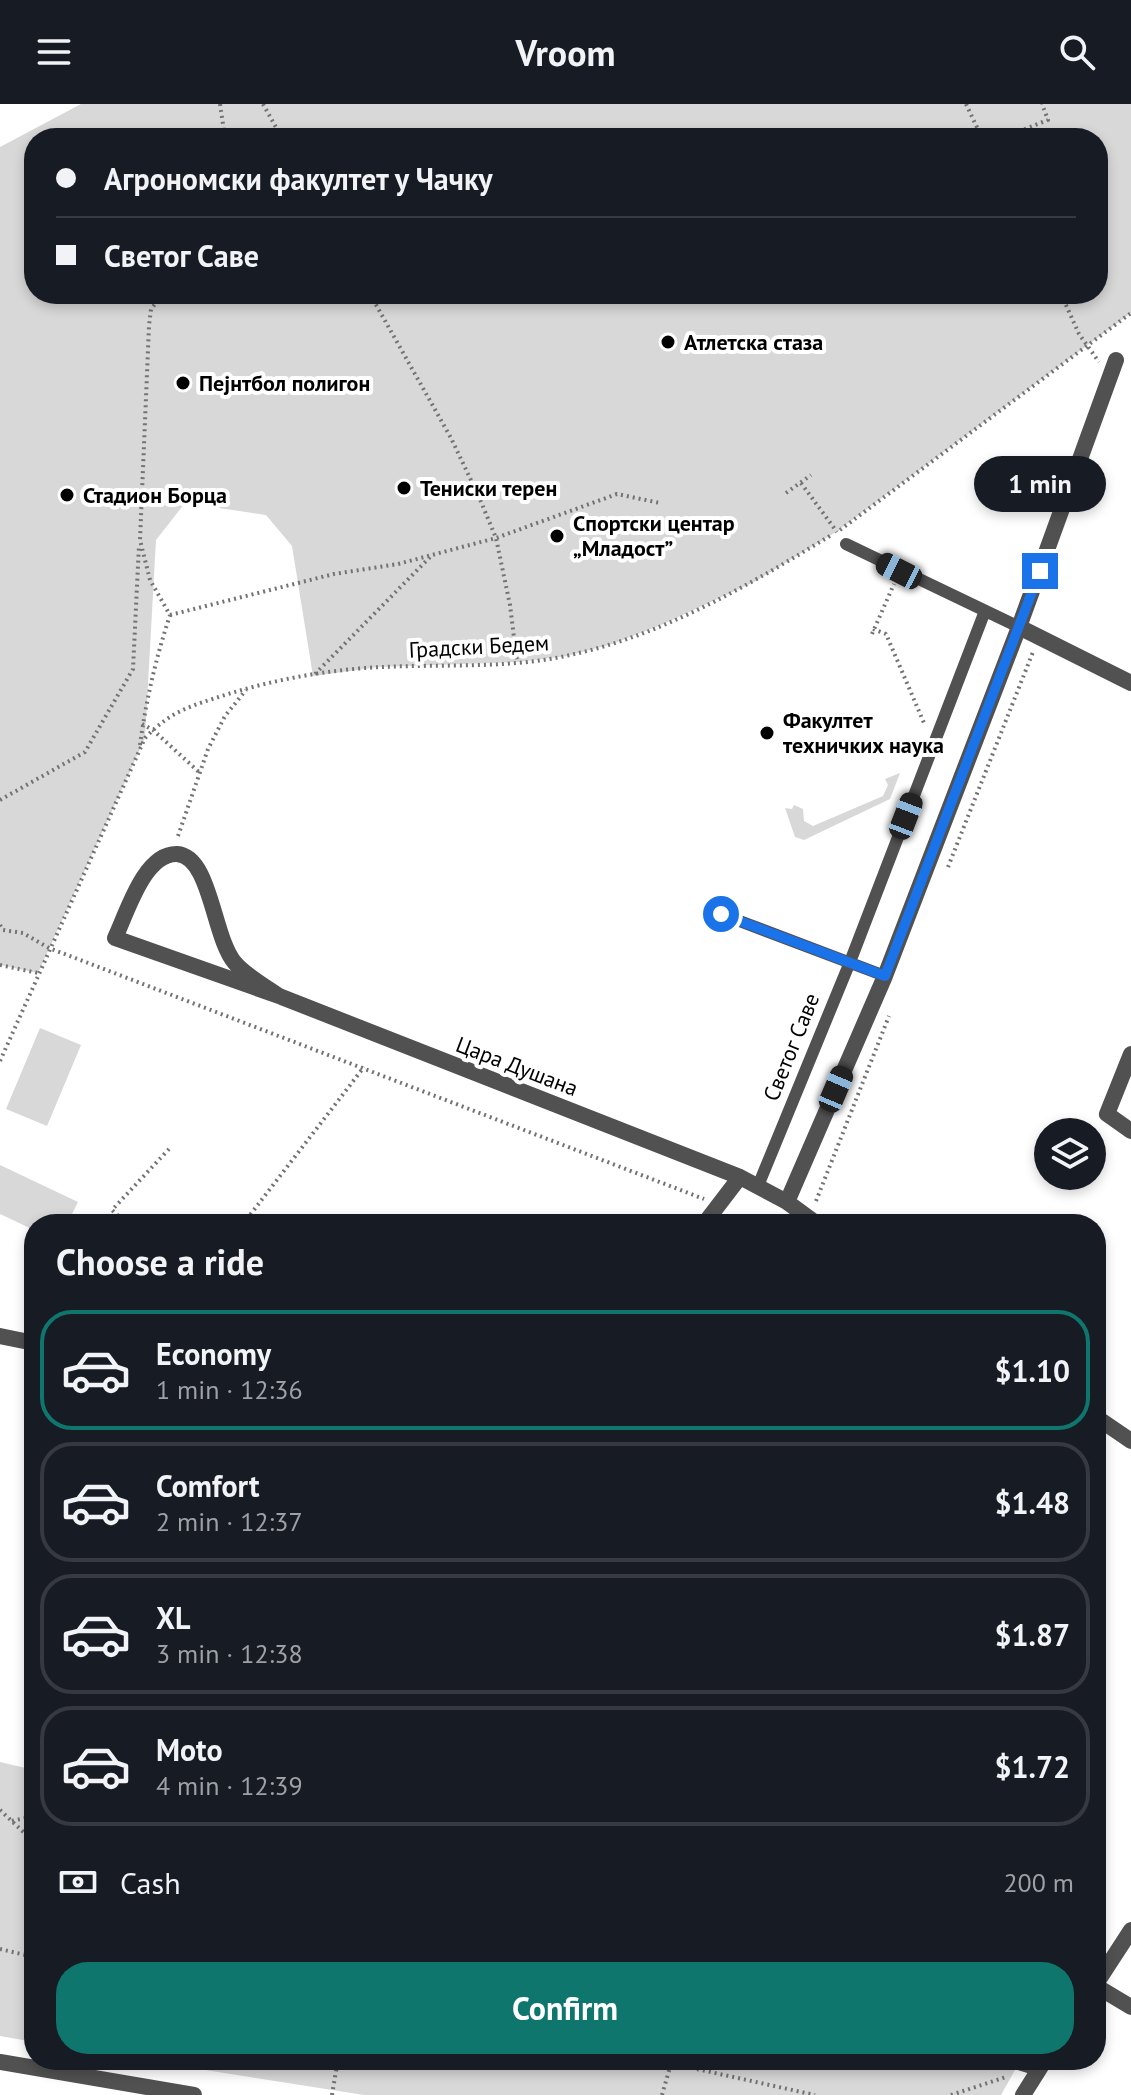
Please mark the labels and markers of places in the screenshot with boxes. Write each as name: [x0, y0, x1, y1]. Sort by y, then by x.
place label: Атлетска стаза: [684, 328, 823, 356]
marker: Атлетска стаза: [659, 333, 677, 351]
place label: Пејнтбол полигон: [199, 369, 370, 397]
marker: Пејнтбол полигон: [174, 374, 192, 392]
place label: Тениски терен: [420, 474, 557, 502]
marker: Тениски терен: [395, 479, 413, 497]
place label: Стадион Борца: [83, 481, 227, 509]
marker: Стадион Борца: [58, 486, 76, 504]
place label: Спортски центар „Младост”: [573, 509, 735, 562]
marker: Спортски центар „Младост”: [548, 527, 566, 545]
place label: Факултет техничких наука: [783, 706, 944, 759]
marker: Факултет техничких наука: [758, 724, 776, 742]

